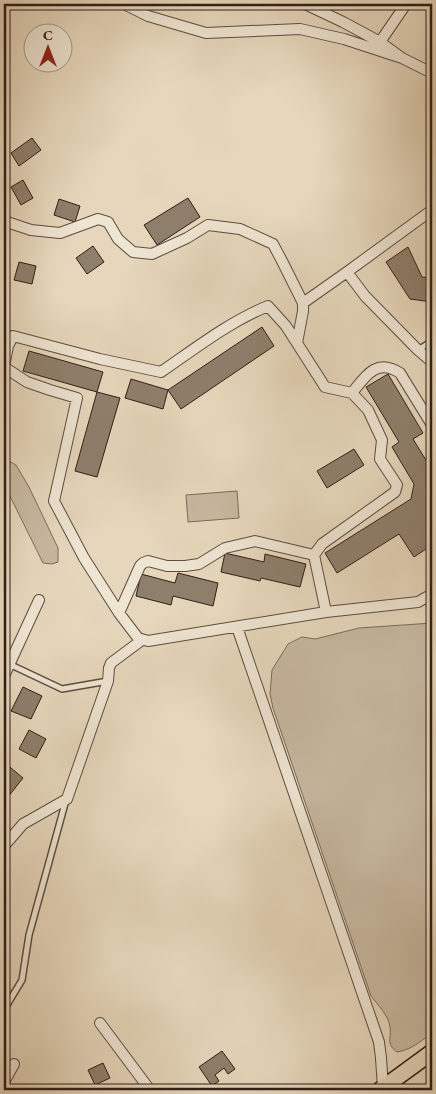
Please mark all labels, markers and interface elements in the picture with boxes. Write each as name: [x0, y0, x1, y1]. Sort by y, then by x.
north arrow: [22, 22, 72, 72]
text: С: [43, 26, 53, 44]

